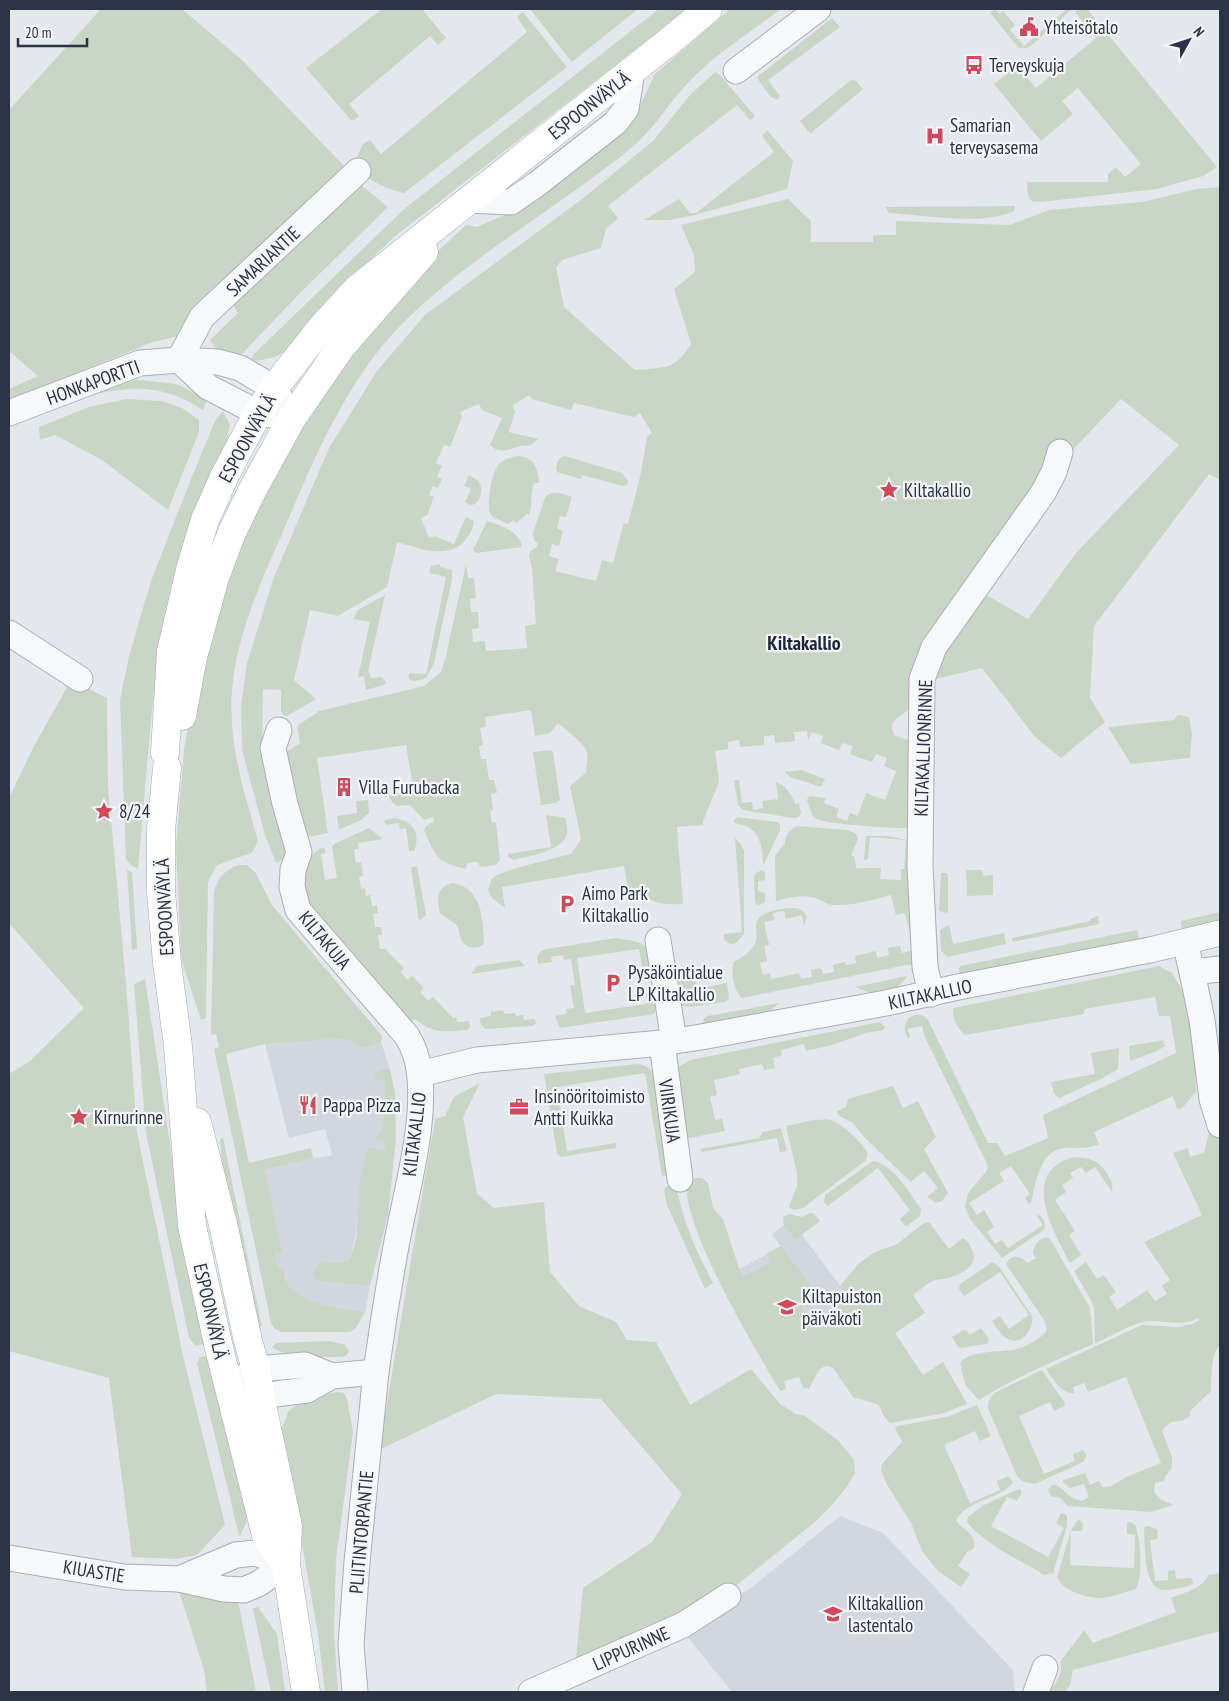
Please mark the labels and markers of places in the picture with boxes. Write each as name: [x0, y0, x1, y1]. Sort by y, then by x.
place label: Yhteisötalo: [1044, 15, 1118, 39]
public building icon: Yhteisötalo: [1018, 16, 1040, 38]
place label: Terveyskuja: [989, 53, 1064, 77]
bus stop icon: Terveyskuja: [963, 54, 985, 76]
place label: Samarian terveysasema: [950, 113, 1038, 159]
hospital icon: Samarian terveysasema: [924, 125, 946, 147]
place label: Kiltakallio: [904, 478, 971, 502]
place icon: Kiltakallio: [878, 479, 900, 501]
place label: Villa Furubacka: [358, 775, 460, 799]
building icon: Villa Furubacka: [333, 776, 355, 798]
place label: 8/24: [119, 799, 151, 823]
place icon: 8/24: [93, 800, 115, 822]
place label: Aimo Park Kiltakallio: [582, 881, 649, 927]
parking icon: Aimo Park Kiltakallio: [556, 893, 578, 915]
place label: Pysäköintialue LP Kiltakallio: [628, 960, 723, 1006]
parking icon: Pysäköintialue LP Kiltakallio: [602, 972, 624, 994]
place label: Insinööritoimisto Antti Kuikka: [534, 1084, 645, 1130]
place label: Pappa Pizza: [323, 1093, 401, 1117]
restaurant icon: Pappa Pizza: [297, 1094, 319, 1116]
office icon: Insinööritoimisto Antti Kuikka: [508, 1096, 530, 1118]
place label: Kirnurinne: [94, 1105, 163, 1129]
place icon: Kirnurinne: [68, 1106, 90, 1128]
place label: Kiltapuiston päiväkoti: [802, 1284, 881, 1330]
school or university icon: Kiltapuiston päiväkoti: [776, 1296, 798, 1318]
place label: Kiltakallion lastentalo: [848, 1591, 923, 1637]
school or university icon: Kiltakallion lastentalo: [822, 1603, 844, 1625]

